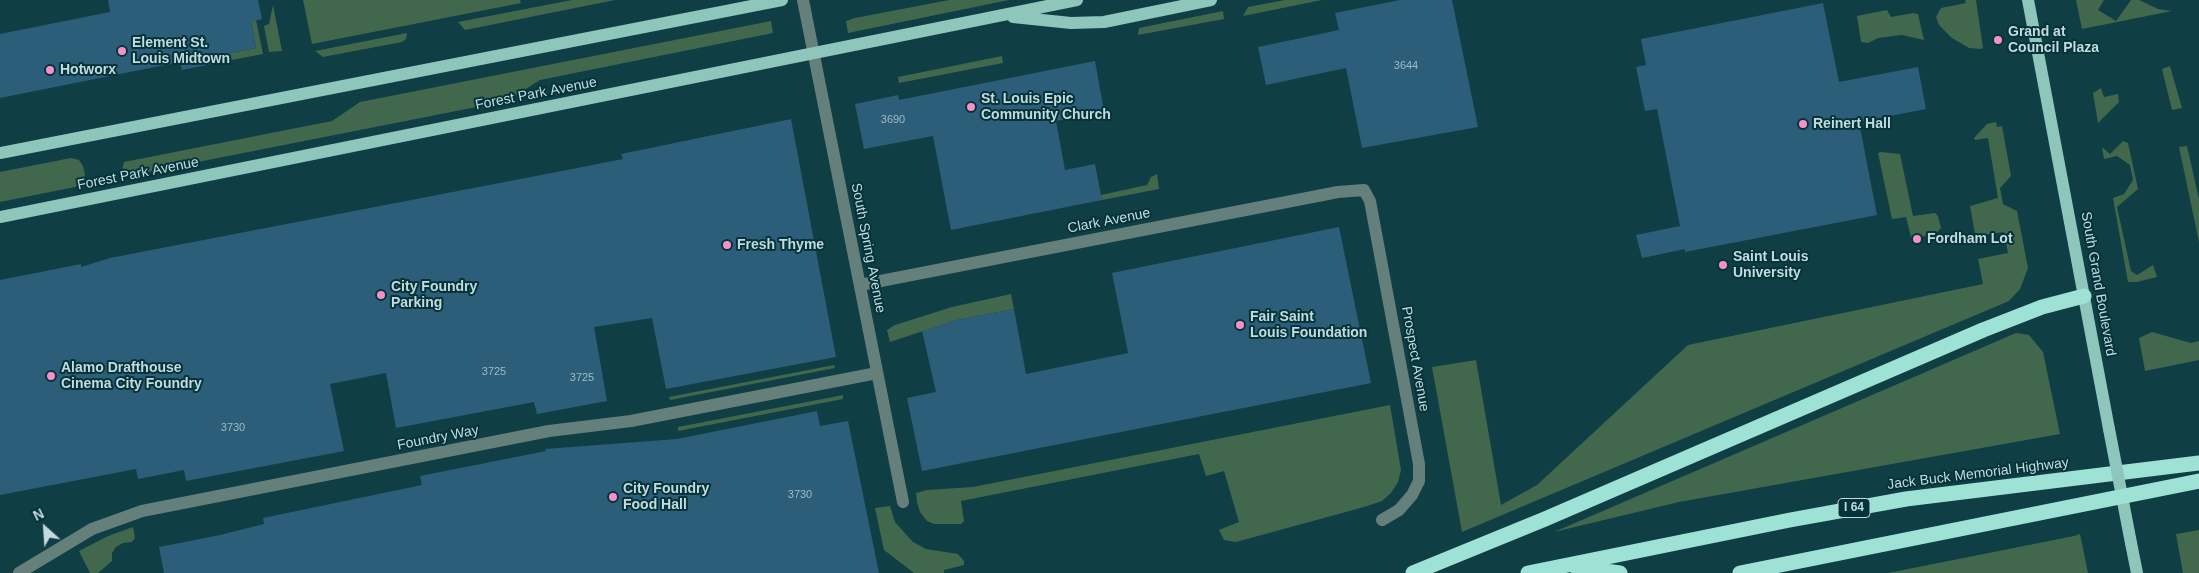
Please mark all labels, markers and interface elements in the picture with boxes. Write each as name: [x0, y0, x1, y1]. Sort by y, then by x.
place label: Grand at Council Plaza: [2008, 24, 2099, 56]
marker: Grand at Council Plaza: [1992, 34, 2004, 46]
place label: Element St. Louis Midtown: [132, 35, 230, 68]
marker: Element St. Louis Midtown: [116, 45, 128, 57]
house number: 3644: [1394, 59, 1418, 73]
place label: Hotworx: [60, 62, 116, 78]
marker: Hotworx: [44, 64, 56, 76]
street label: Forest Park Avenue: [474, 74, 598, 114]
place label: St. Louis Epic Community Church: [981, 91, 1111, 124]
marker: St. Louis Epic Community Church: [965, 101, 977, 113]
house number: 3690: [881, 113, 905, 127]
place label: Reinert Hall: [1813, 116, 1891, 132]
marker: Reinert Hall: [1797, 118, 1809, 130]
street label: Forest Park Avenue: [76, 154, 200, 194]
street label: South Spring Avenue: [847, 182, 889, 314]
street label: Clark Avenue: [1066, 205, 1152, 237]
street label: South Grand Boulevard: [2077, 210, 2119, 358]
place label: Fordham Lot: [1927, 231, 2013, 247]
marker: Fordham Lot: [1911, 233, 1923, 245]
place label: Fresh Thyme: [737, 237, 824, 253]
marker: Fresh Thyme: [721, 239, 733, 251]
place label: Saint Louis University: [1733, 249, 1808, 282]
marker: Saint Louis University: [1717, 259, 1729, 271]
place label: City Foundry Parking: [391, 279, 477, 312]
marker: City Foundry Parking: [375, 289, 387, 301]
street label: Prospect Avenue: [1397, 305, 1433, 413]
place label: Fair Saint Louis Foundation: [1250, 309, 1367, 342]
marker: Fair Saint Louis Foundation: [1234, 319, 1246, 331]
place label: Alamo Drafthouse Cinema City Foundry: [61, 360, 202, 392]
house number: 3725: [482, 365, 506, 379]
marker: Alamo Drafthouse Cinema City Foundry: [45, 370, 57, 382]
house number: 3725: [570, 371, 594, 385]
house number: 3730: [221, 421, 245, 435]
street label: Foundry Way: [396, 422, 480, 454]
street label: Jack Buck Memorial Highway: [1886, 455, 2070, 493]
place label: City Foundry Food Hall: [623, 481, 709, 514]
house number: 3730: [788, 488, 812, 502]
marker: City Foundry Food Hall: [607, 491, 619, 503]
road number: I 64: [1838, 498, 1870, 518]
north arrow: [20, 503, 70, 553]
text: N: [30, 505, 46, 524]

